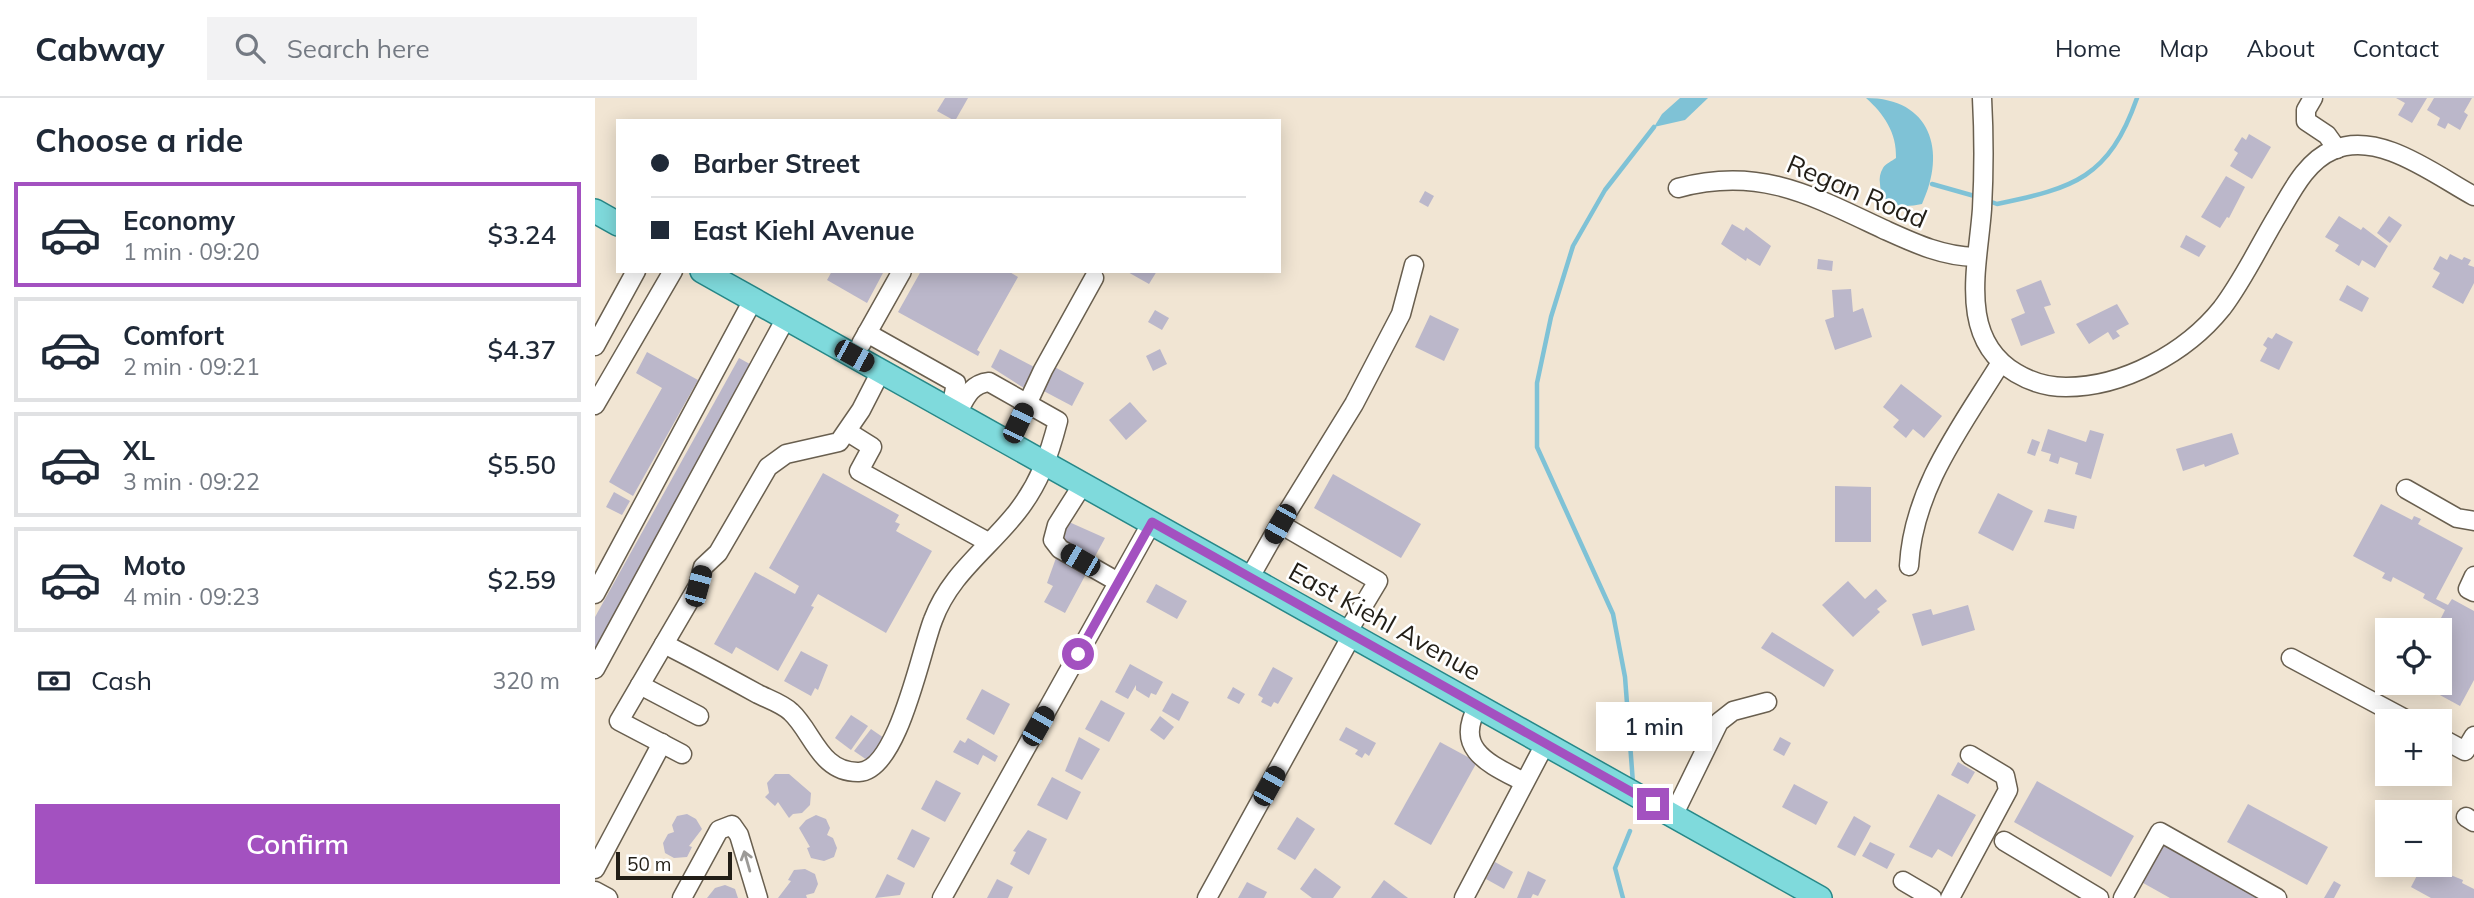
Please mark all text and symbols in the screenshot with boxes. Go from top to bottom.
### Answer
search box [207,17,697,80]
text: Cabway [35,28,165,69]
icon: search [231,29,269,67]
text: Search here [287,32,430,65]
text: Home [2055,33,2121,63]
text: Map [2159,33,2209,63]
text: About [2247,33,2315,63]
text: Contact [2353,33,2439,63]
text: Choose a ride [35,120,243,160]
text: Barber Street [693,147,860,180]
street label: Regan Road [1782,147,1932,235]
icon: car [39,203,102,266]
text: Economy [123,204,235,237]
text: East Kiehl Avenue [693,214,915,247]
text: $3.24 [487,218,556,251]
text: 1 min · 09:20 [123,237,260,266]
icon: car [39,318,102,381]
text: Comfort [123,319,224,352]
text: $4.37 [487,333,556,366]
car [831,337,878,375]
text: 2 min · 09:21 [123,352,260,381]
car [1000,400,1037,446]
icon: car [39,433,102,496]
text: XL [123,434,155,467]
text: $5.50 [487,448,556,481]
text: 3 min · 09:22 [123,467,260,496]
car [1261,501,1300,547]
car [1057,540,1104,580]
icon: car [39,548,102,611]
text: Moto [123,549,186,582]
street label: East Kiehl Avenue [1283,554,1487,688]
text: $2.59 [487,563,556,596]
car [683,563,714,609]
text: 4 min · 09:23 [123,582,260,611]
map controls [2375,618,2452,877]
button: locate [2375,618,2452,695]
route start [1062,638,1094,670]
icon: cash [35,662,73,700]
text: Cash [91,664,152,697]
text: 320 m [492,666,560,695]
callout: 1 min [1595,702,1711,752]
car [1019,703,1058,749]
button: + [2375,709,2452,786]
text: 1 min [1624,712,1684,741]
car [1250,763,1289,809]
route end [1637,788,1669,820]
button: − [2375,800,2452,877]
button: Confirm [35,804,560,884]
scale bar [616,849,731,881]
one-way arrow [739,850,752,872]
text: 50 m [627,852,671,876]

